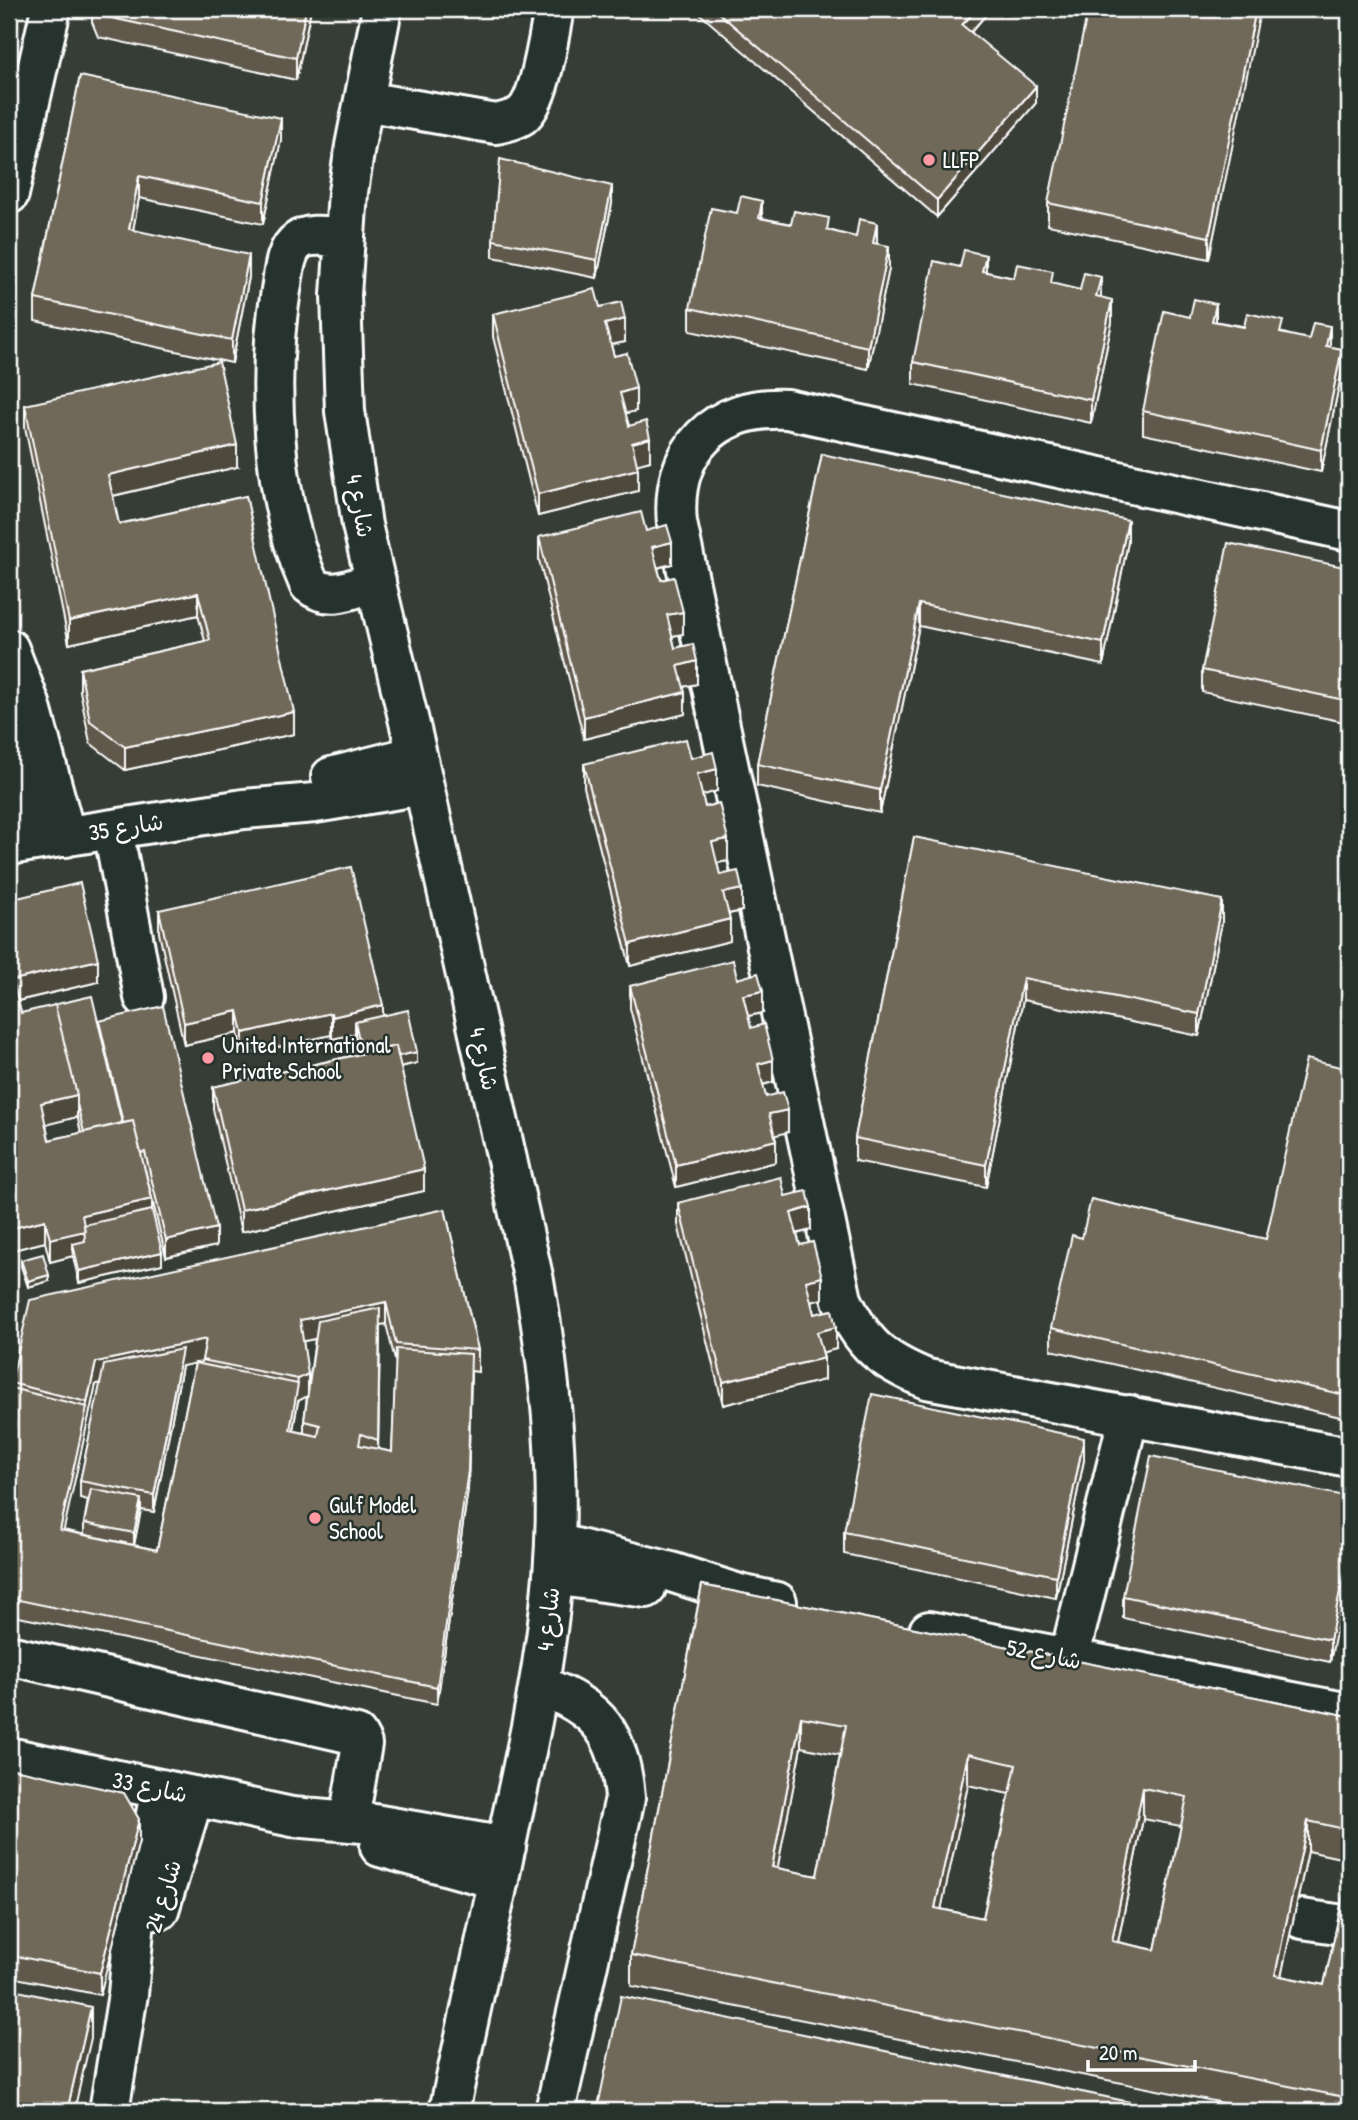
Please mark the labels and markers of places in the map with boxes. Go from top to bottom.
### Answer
place label: LLFP [943,144,980,175]
marker: LLFP [921,152,937,168]
place label: United International Private School [222,1029,391,1086]
marker: United International Private School [200,1050,216,1066]
place label: Gulf Model School [329,1489,417,1546]
marker: Gulf Model School [307,1510,323,1526]

